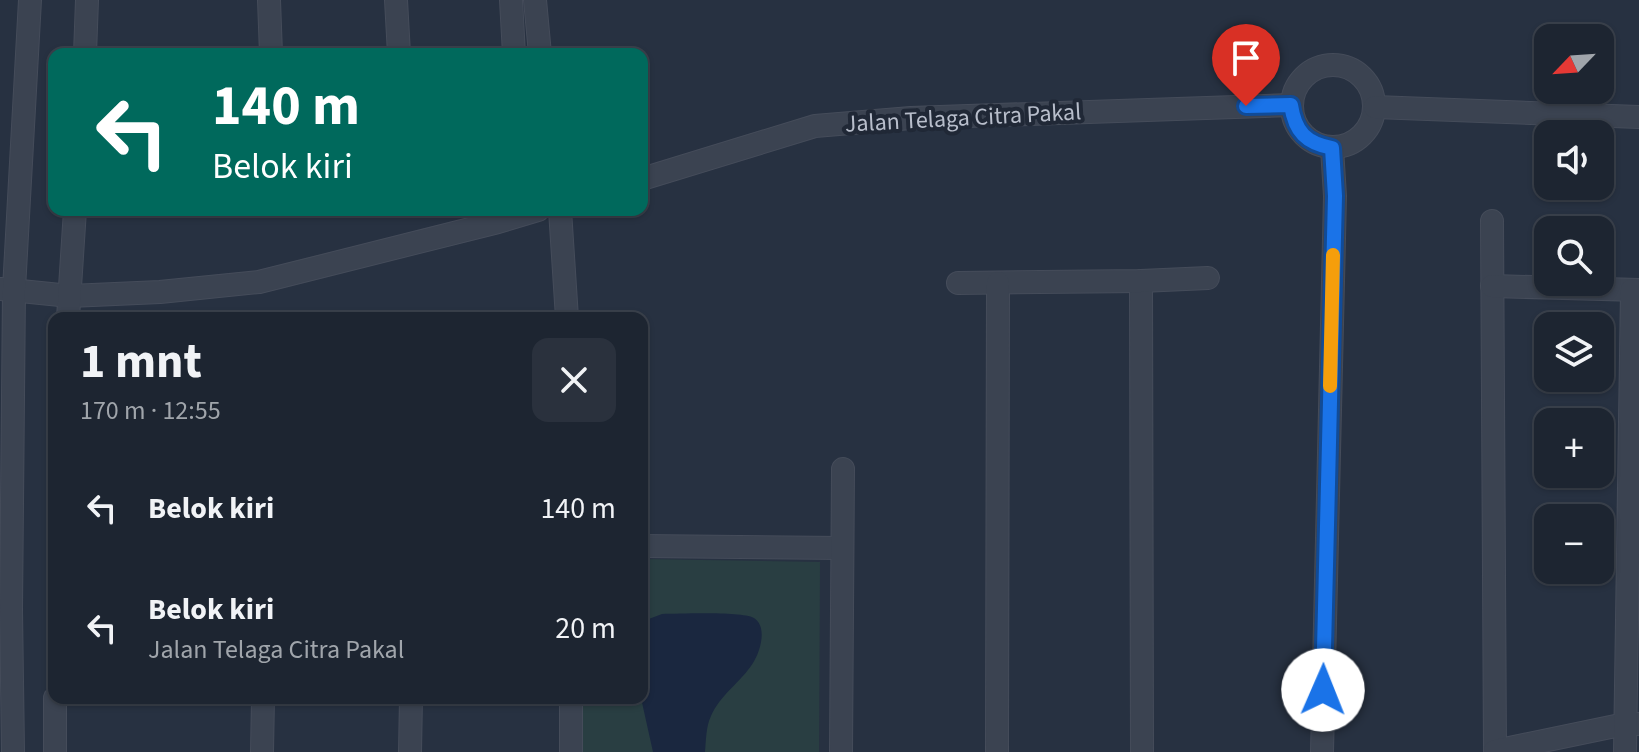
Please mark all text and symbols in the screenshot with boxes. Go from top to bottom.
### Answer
pin [1212,24,1280,106]
north arrow [1534,24,1614,104]
map controls [1534,24,1614,584]
icon: arrive [1224,36,1268,80]
text: 140 m [212,67,360,146]
icon: left [80,80,184,184]
street label: Jalan Telaga Citra Pakal [844,94,1082,142]
button: sound [1534,120,1614,200]
text: Belok kiri [212,141,353,192]
button: search [1534,216,1614,296]
button: layers [1534,312,1614,392]
text: 1 mnt [80,328,202,396]
button: close [532,338,616,422]
text: 170 m · 12:55 [80,392,221,429]
button: + [1534,408,1614,488]
icon: left [80,486,124,530]
text: Belok kiri [148,487,274,530]
text: 140 m [540,487,616,530]
button: − [1534,504,1614,584]
text: Belok kiri [148,588,274,631]
icon: left [80,606,124,650]
text: 20 m [555,607,616,650]
text: Jalan Telaga Citra Pakal [148,631,404,668]
position arrow [1281,648,1365,732]

